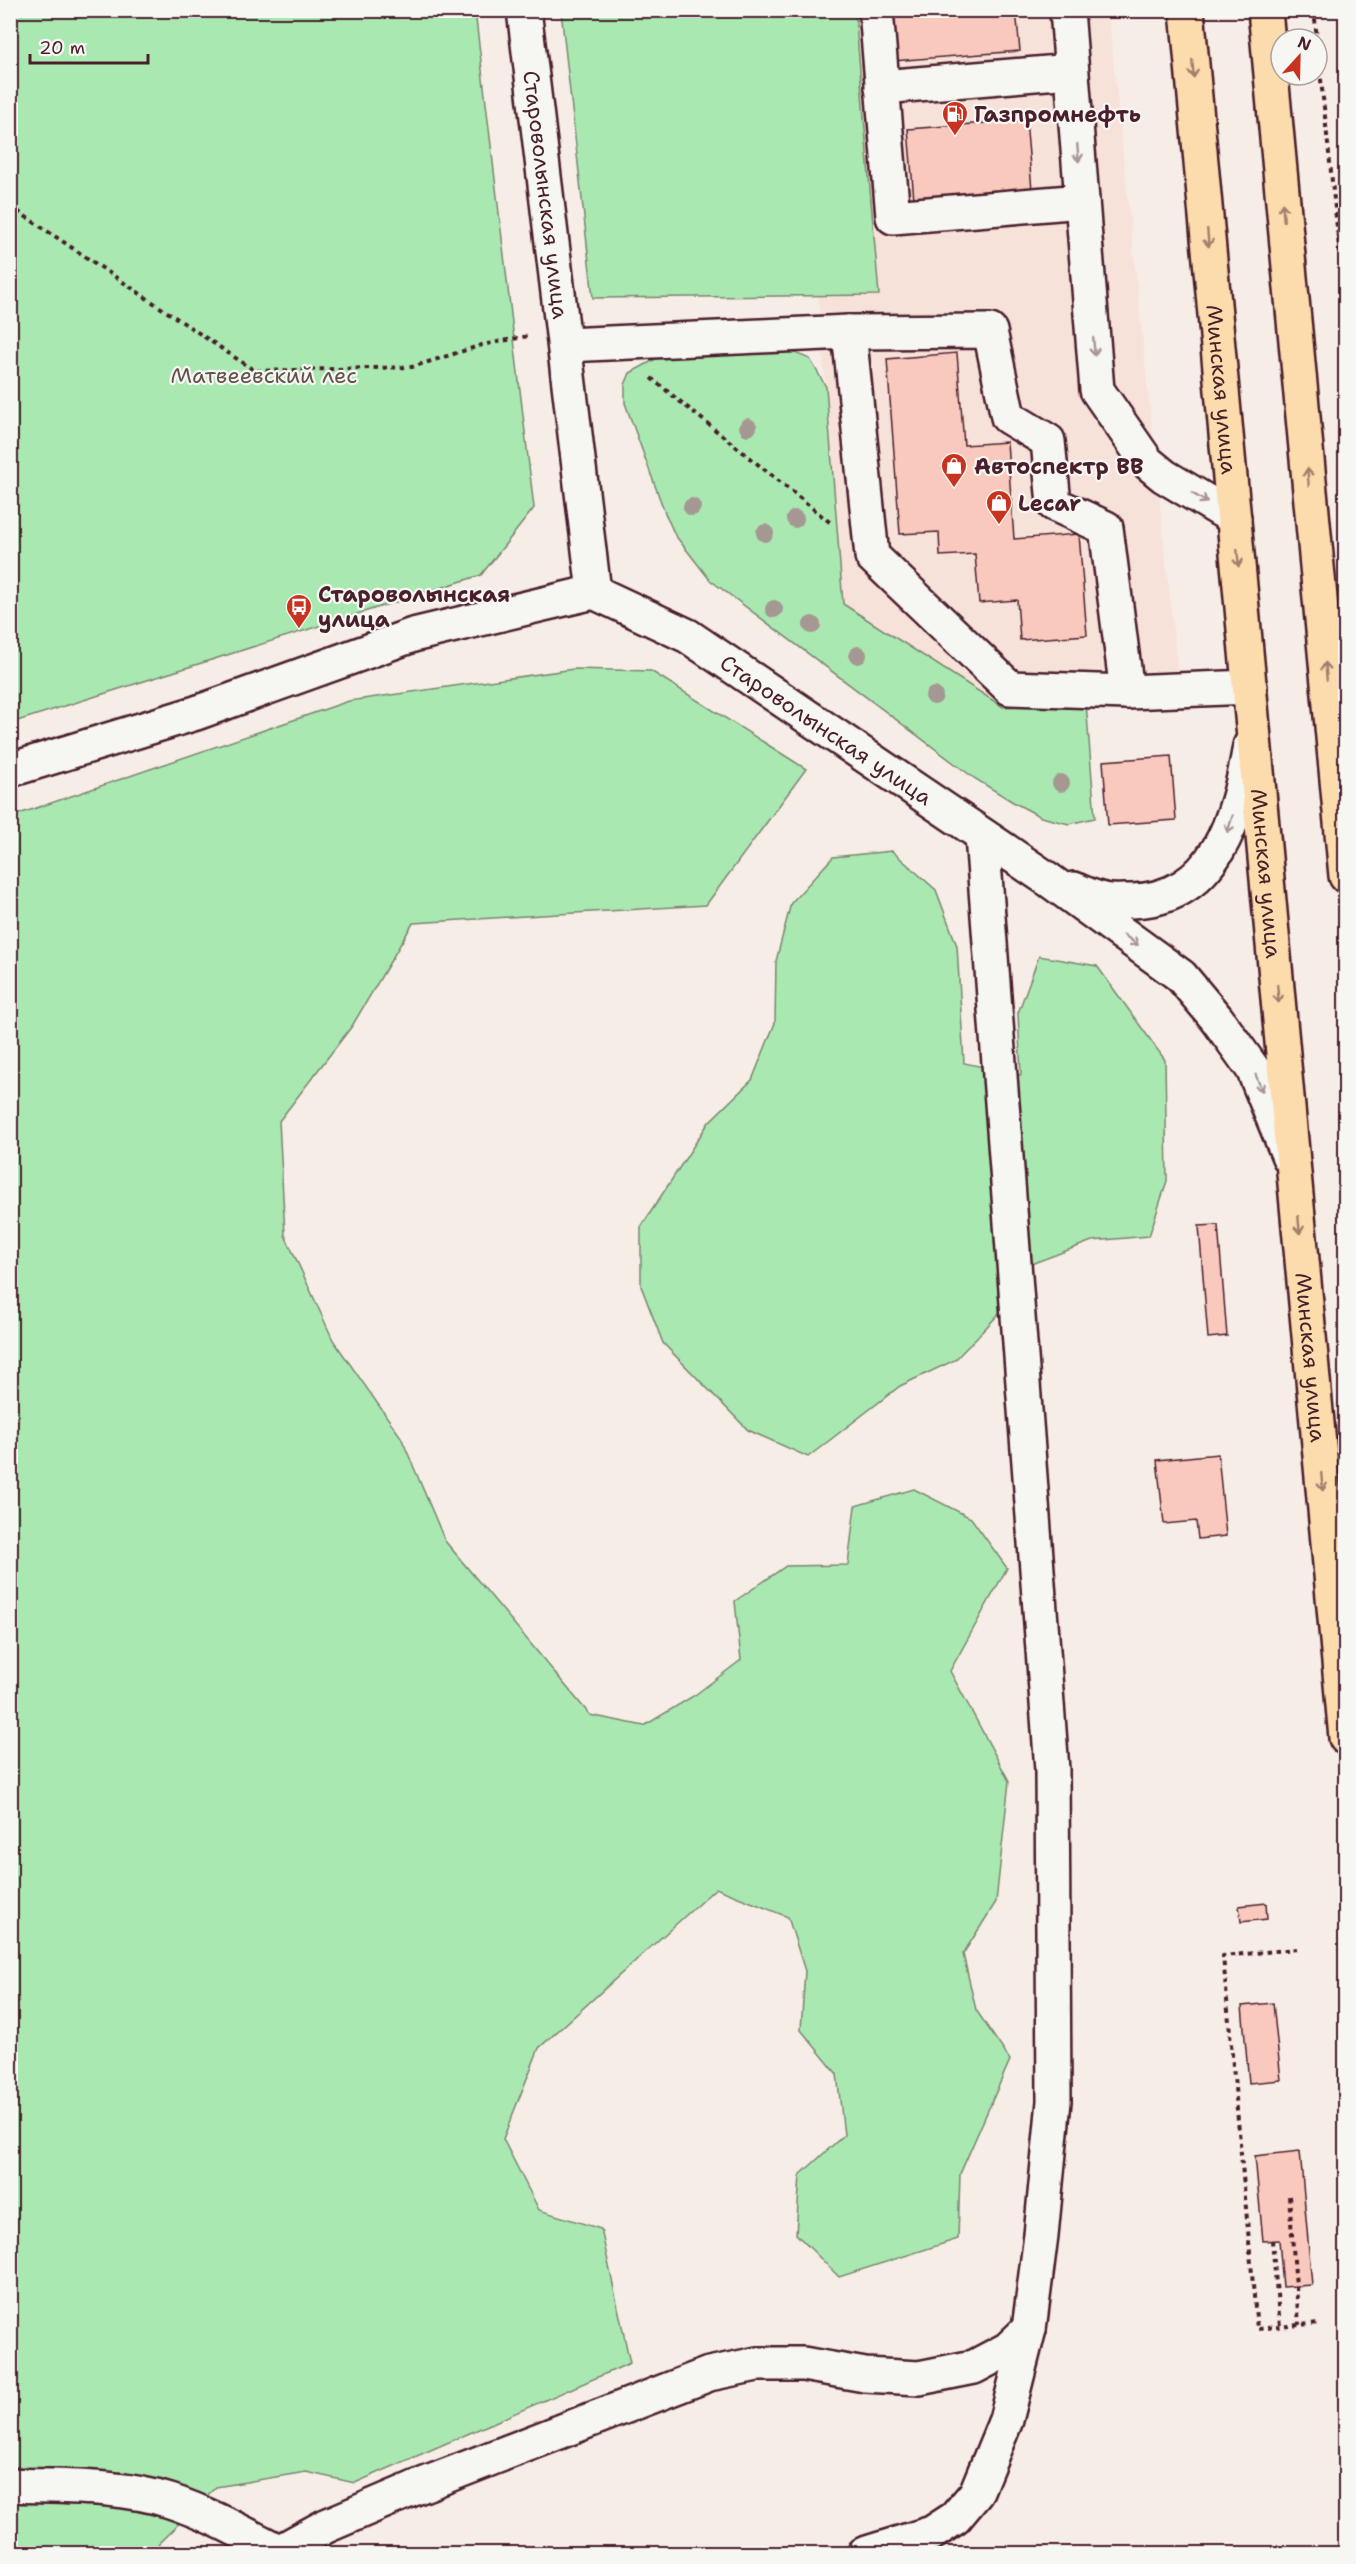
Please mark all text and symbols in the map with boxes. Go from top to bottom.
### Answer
scale bar [30,27,148,65]
north arrow [1269,27,1329,87]
text: N [1295,31,1314,56]
text: 20 m [39,36,85,60]
one-way arrow [1188,58,1199,78]
street label: Староволынская улица [516,69,575,321]
fuel station icon: Газпромнефть [940,99,970,137]
place label: Газпромнефть [974,100,1141,129]
one-way arrow [1073,142,1084,162]
one-way arrow [1277,202,1288,222]
one-way arrow [1203,228,1214,247]
street label: Минская улица [1199,303,1244,476]
one-way arrow [1089,336,1100,356]
park label: Матвеевский лес [171,361,357,390]
shop icon: Автоспектр ВВ [939,451,969,489]
place label: Автоспектр ВВ [974,452,1144,481]
one-way arrow [1302,468,1313,487]
shop icon: Lecar [984,488,1014,526]
place label: Lecar [1018,489,1081,518]
one-way arrow [1191,492,1208,504]
one-way arrow [1233,547,1244,567]
place label: Староволынская улица [318,580,510,634]
bus stop icon: Староволынская улица [284,592,314,630]
street label: Староволынская улица [714,648,938,812]
one-way arrow [1320,662,1331,682]
street label: Минская улица [1244,787,1288,960]
one-way arrow [1224,814,1235,833]
one-way arrow [1122,933,1138,946]
one-way arrow [1273,983,1284,1003]
one-way arrow [1254,1073,1265,1092]
one-way arrow [1294,1215,1305,1234]
street label: Минская улица [1288,1271,1333,1444]
one-way arrow [1317,1471,1328,1491]

